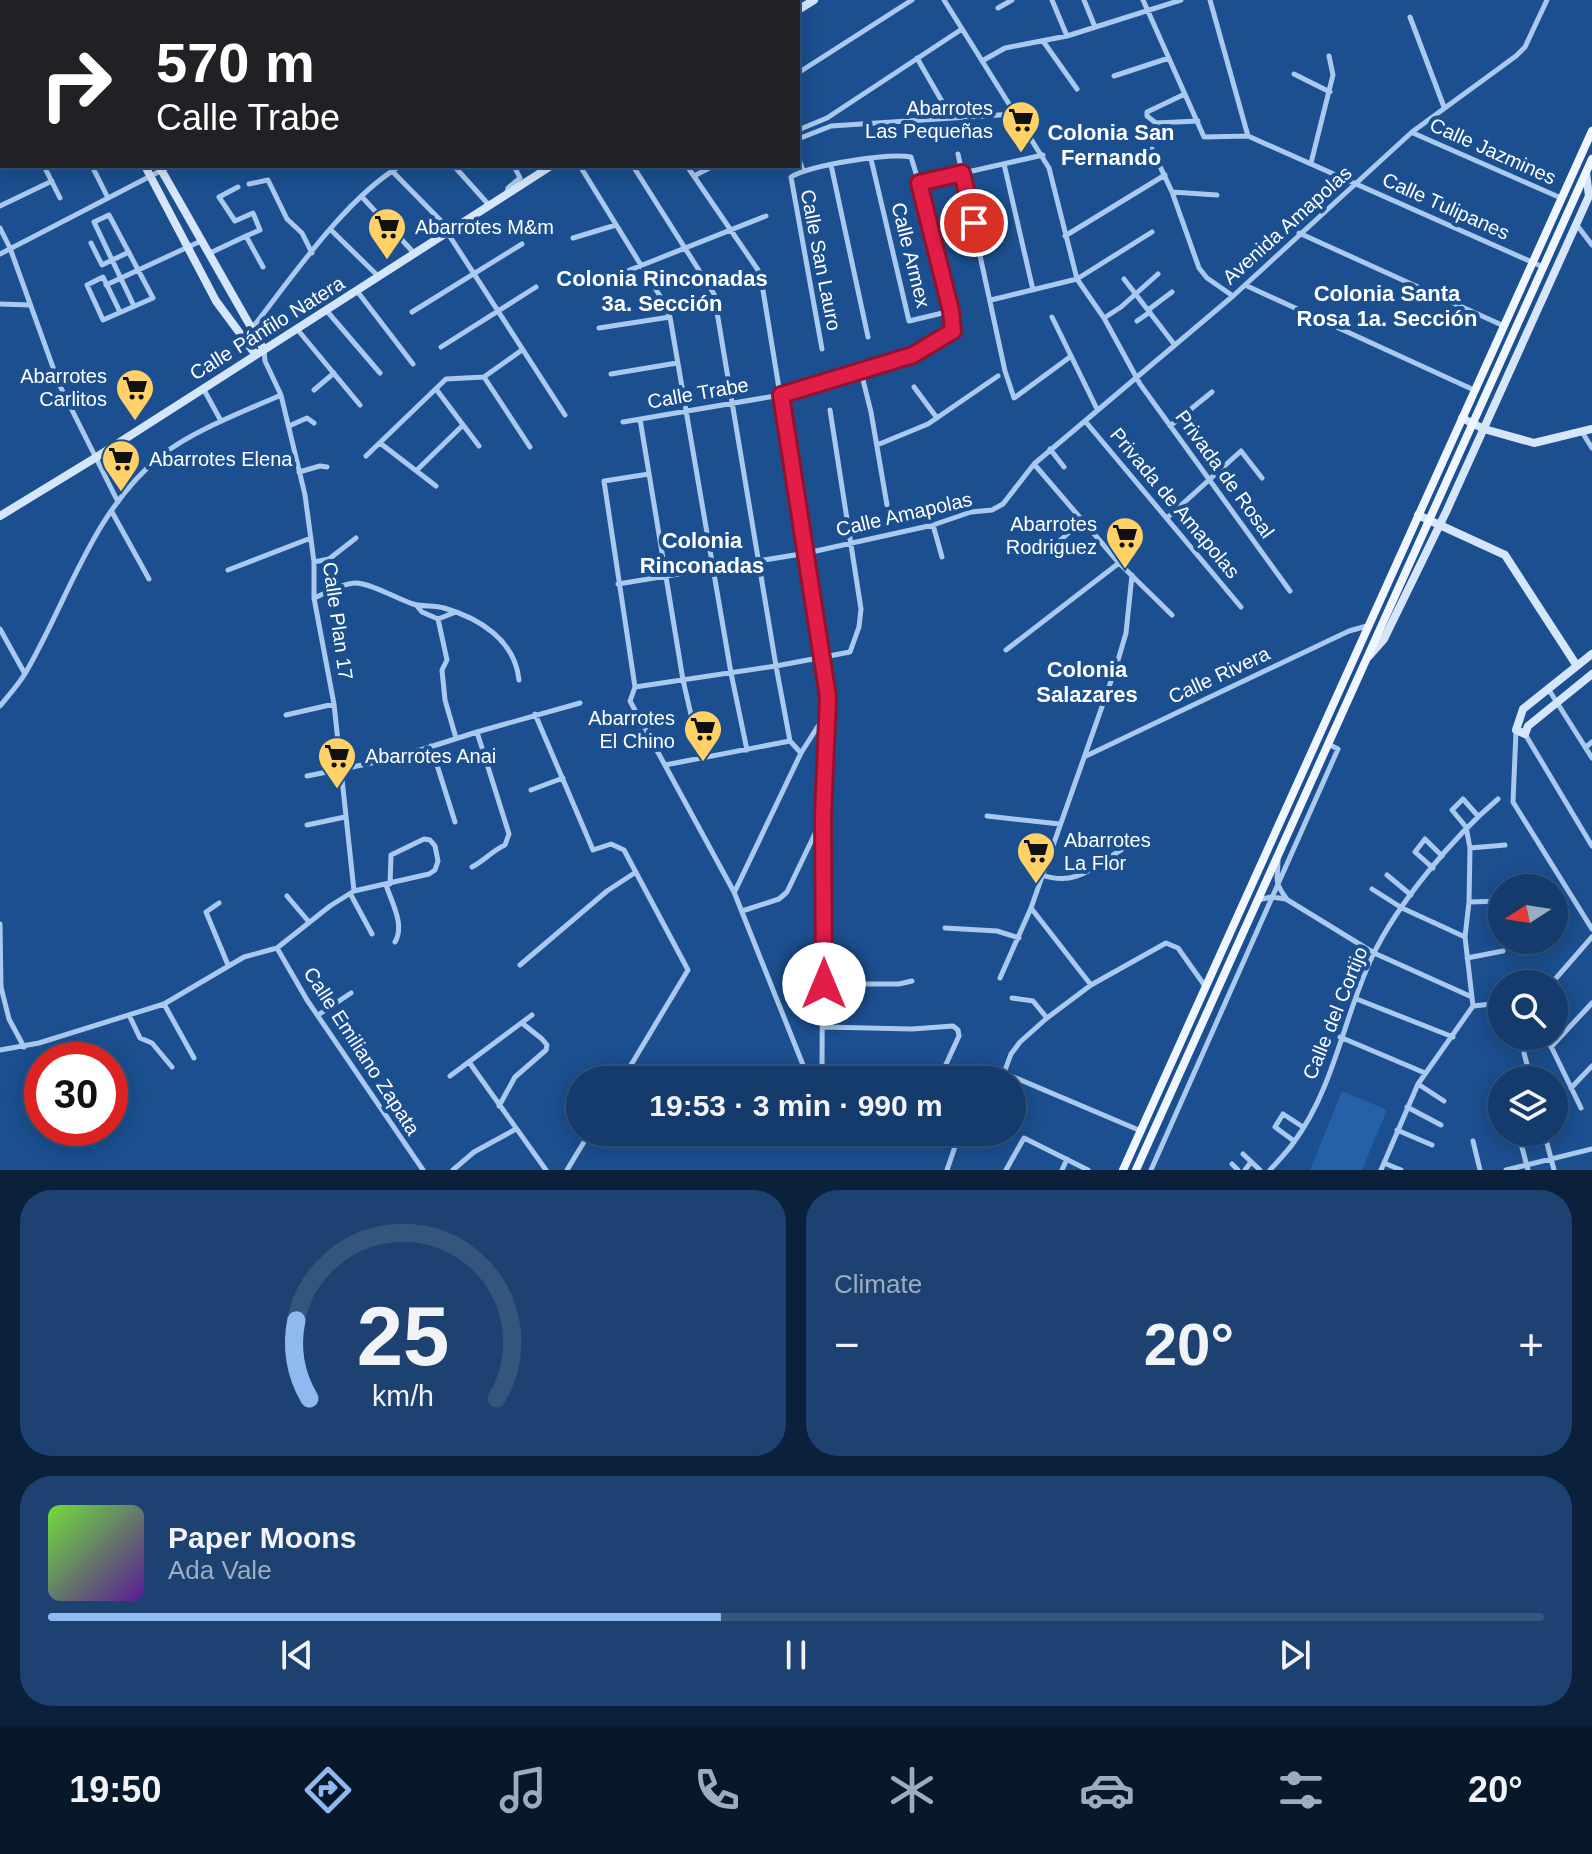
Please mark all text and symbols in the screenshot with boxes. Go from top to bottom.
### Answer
text: 570 m [156,31,315,94]
icon: right [24,32,128,136]
text: Calle Trabe [156,97,340,138]
place label: Abarrotes Las Pequeñas [865,97,993,142]
supermarket icon: Abarrotes Las Pequeñas [1000,99,1042,154]
street label: Calle Jazmines [1427,113,1559,189]
district label: Colonia San Fernando [1047,120,1175,170]
street label: Avenida Amapolas [1218,162,1356,288]
street label: Calle Tulipanes [1379,168,1513,244]
street label: Calle San Lauro [797,188,845,332]
pin [940,189,1008,257]
street label: Calle Armex [887,200,935,310]
icon: arrive [952,201,996,245]
supermarket icon: Abarrotes M&m [366,206,408,261]
place label: Abarrotes M&m [415,216,554,238]
district label: Colonia Rinconadas 3a. Sección [556,266,768,316]
street label: Calle Pánfilo Natera [186,271,349,384]
district label: Colonia Santa Rosa 1a. Sección [1297,281,1477,331]
place label: Abarrotes Carlitos [20,365,107,410]
supermarket icon: Abarrotes Carlitos [114,367,156,422]
street label: Calle Trabe [646,373,750,413]
street label: Privada de Rosal [1171,406,1279,542]
street label: Privada de Amapolas [1106,424,1244,582]
supermarket icon: Abarrotes Elena [100,438,142,493]
place label: Abarrotes Elena [149,448,293,470]
street label: Calle Amapolas [834,488,974,540]
place label: Abarrotes Rodriguez [1006,513,1097,558]
supermarket icon: Abarrotes Rodriguez [1104,515,1146,570]
district label: Colonia Rinconadas [640,528,764,578]
street label: Calle Plan 17 [319,561,357,681]
street label: Calle Rivera [1165,642,1274,708]
district label: Colonia Salazares [1036,657,1138,707]
place label: Abarrotes El Chino [588,707,675,752]
supermarket icon: Abarrotes El Chino [682,708,724,763]
supermarket icon: Abarrotes Anai [316,735,358,790]
place label: Abarrotes Anai [365,745,496,767]
place label: Abarrotes La Flor [1064,829,1151,874]
supermarket icon: Abarrotes La Flor [1015,830,1057,885]
north arrow [1488,874,1568,954]
map controls [1488,874,1568,1146]
position arrow [782,942,866,1026]
street label: Calle del Cortijo [1298,943,1372,1083]
street label: Calle Emiliano Zapata [299,963,425,1140]
button: search [1488,970,1568,1050]
speed limit sign: 30 [24,1042,128,1146]
button: layers [1488,1066,1568,1146]
text: 19:53 · 3 min · 990 m [649,1089,943,1122]
text: Climate [834,1269,922,1299]
text: 25 [357,1290,449,1383]
text: 20° [1144,1311,1234,1378]
text: − [834,1320,860,1369]
text: + [1518,1320,1544,1369]
text: km/h [372,1380,434,1412]
text: Paper Moons [168,1521,356,1554]
text: Ada Vale [168,1555,272,1585]
icon: previous [275,1633,319,1677]
icon: pause [774,1633,818,1677]
icon: next [1273,1633,1317,1677]
icon: directions [300,1762,356,1818]
icon: music [495,1762,551,1818]
icon: phone [689,1762,745,1818]
icon: climate [884,1762,940,1818]
icon: car [1079,1762,1135,1818]
icon: filters [1273,1762,1329,1818]
text: 19:50 [69,1769,161,1810]
text: 20° [1468,1769,1523,1810]

